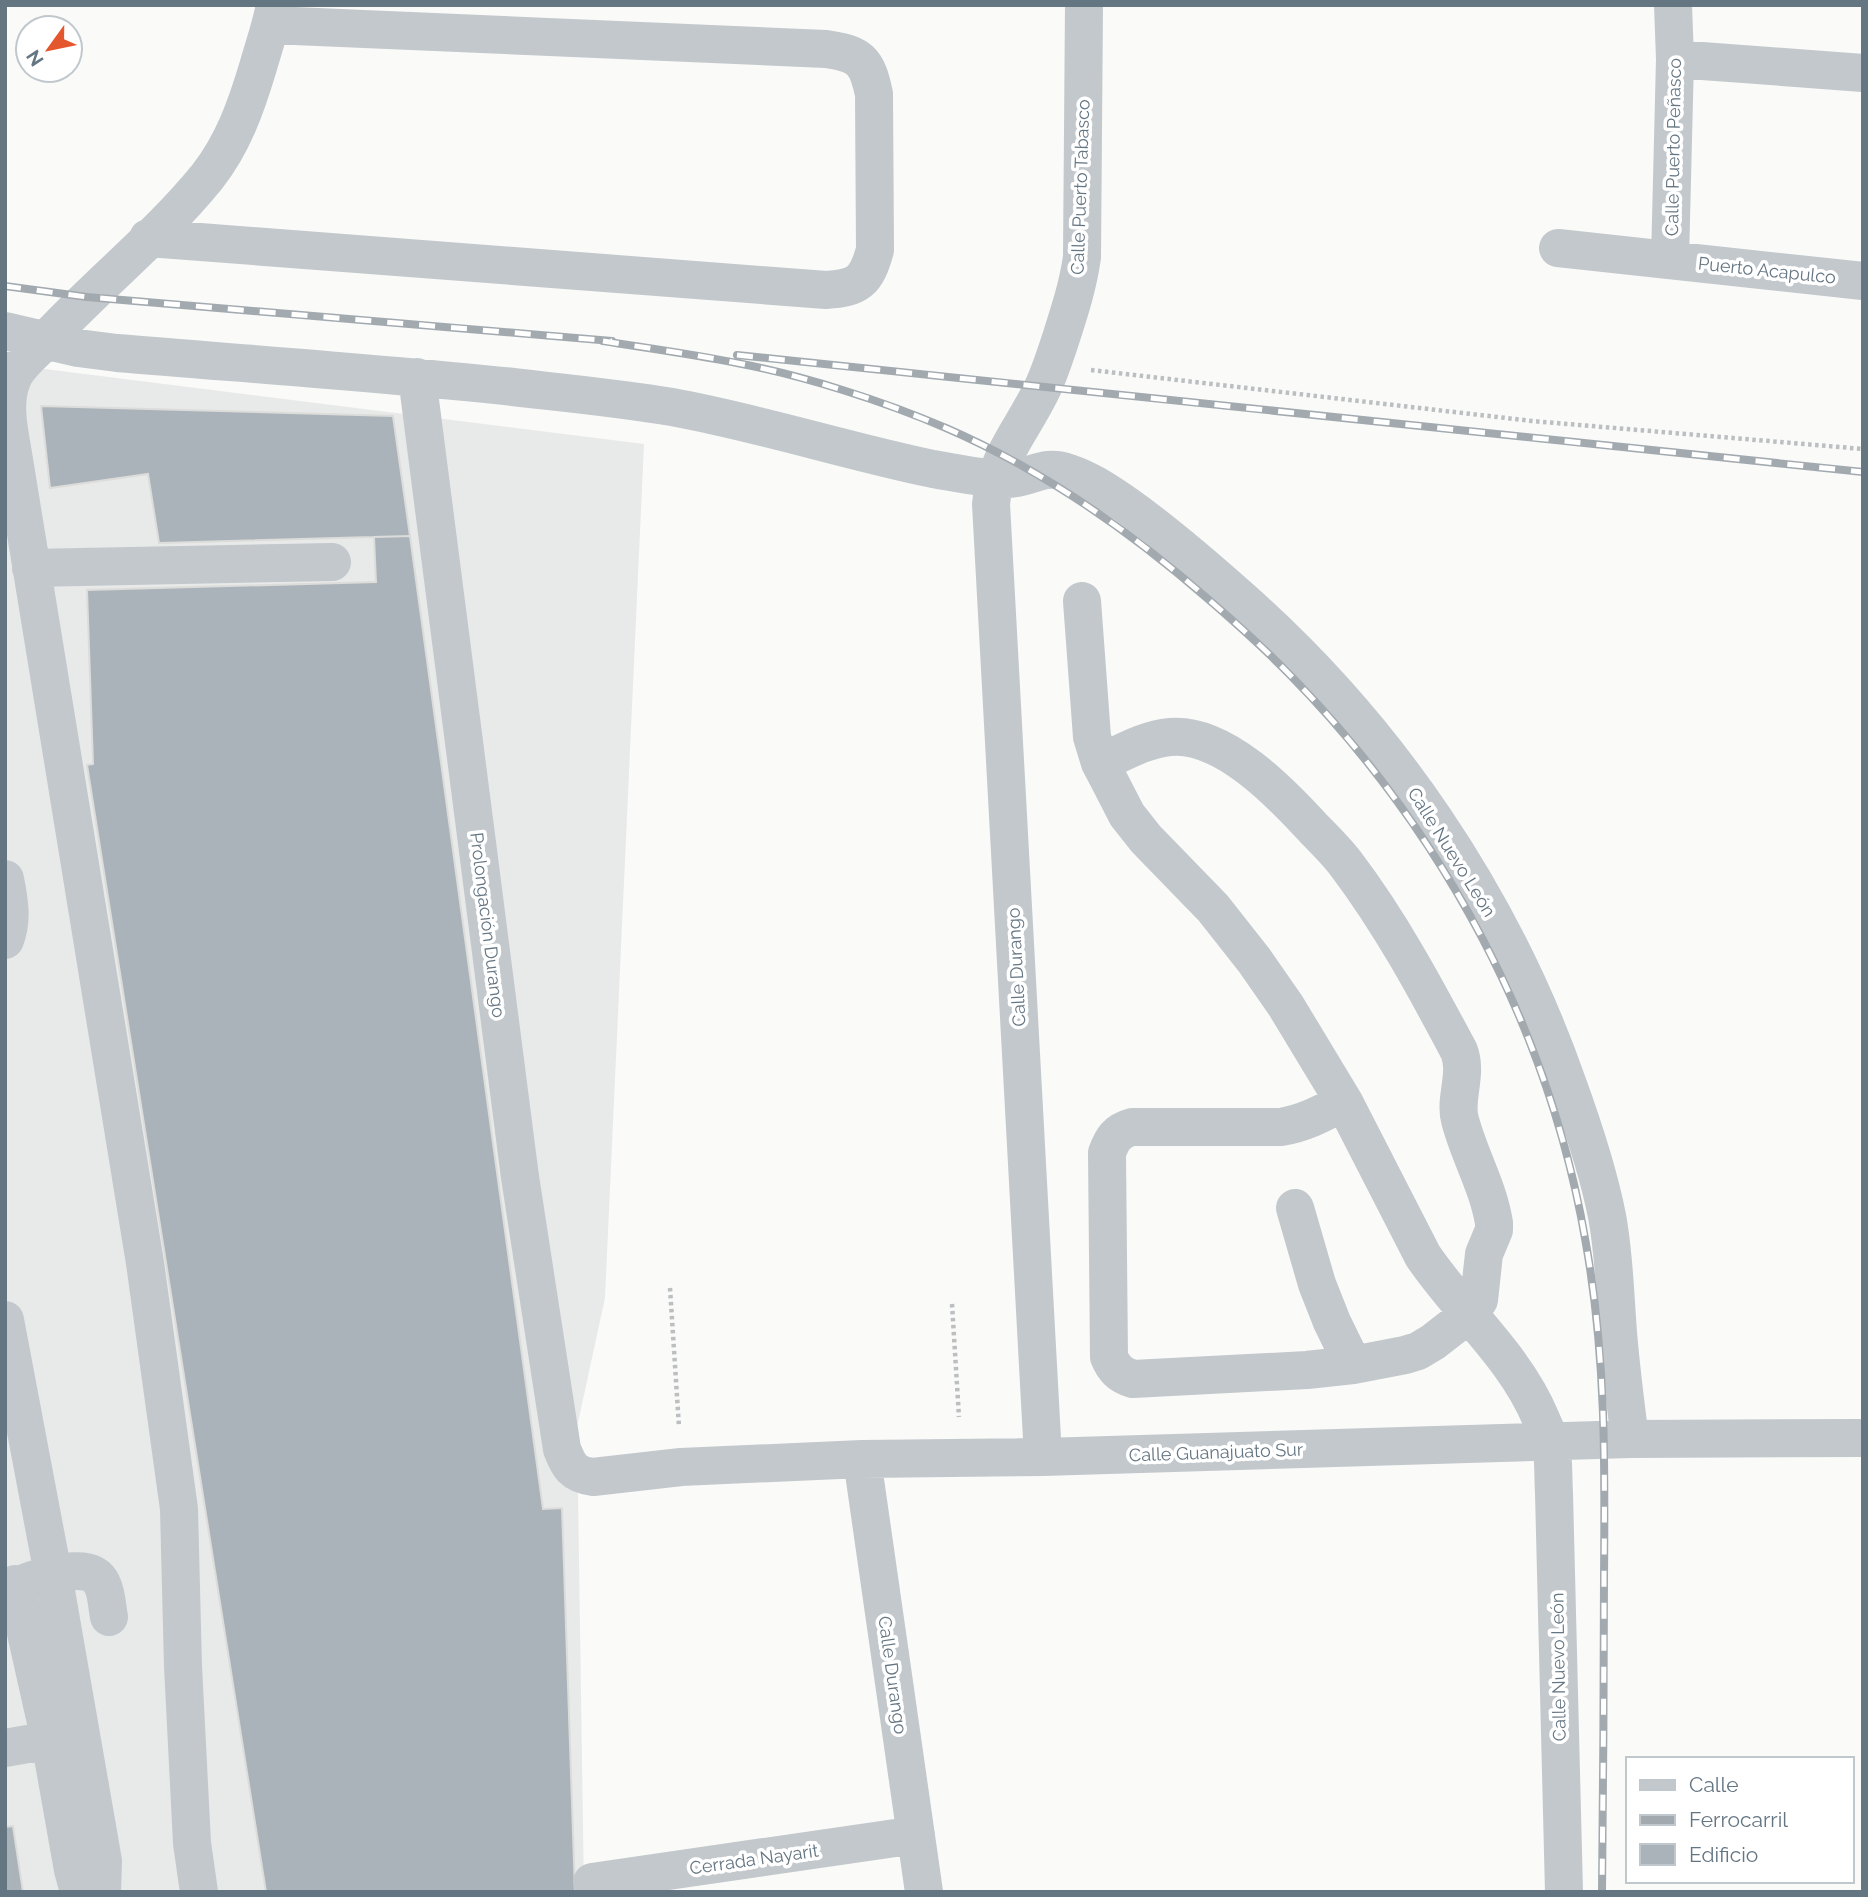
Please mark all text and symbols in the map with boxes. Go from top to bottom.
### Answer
north arrow [14,14,84,84]
text: N [22,46,48,70]
street label: Calle Puerto Peñasco [1661,57,1685,236]
street label: Calle Puerto Tabasco [1066,99,1094,275]
street label: Puerto Acapulco [1697,252,1837,288]
street label: Calle Nuevo León [1404,783,1500,921]
street label: Prolongación Durango [466,831,510,1019]
street label: Calle Durango [1002,907,1030,1027]
street label: Calle Guanajuato Sur [1128,1438,1304,1466]
street label: Calle Nuevo León [1546,1592,1570,1742]
street label: Calle Durango [874,1615,912,1736]
legend [1626,1757,1854,1883]
text: Calle [1689,1772,1739,1797]
text: Ferrocarril [1689,1807,1788,1832]
street label: Cerrada Nayarit [688,1840,820,1878]
text: Edificio [1689,1842,1758,1867]

